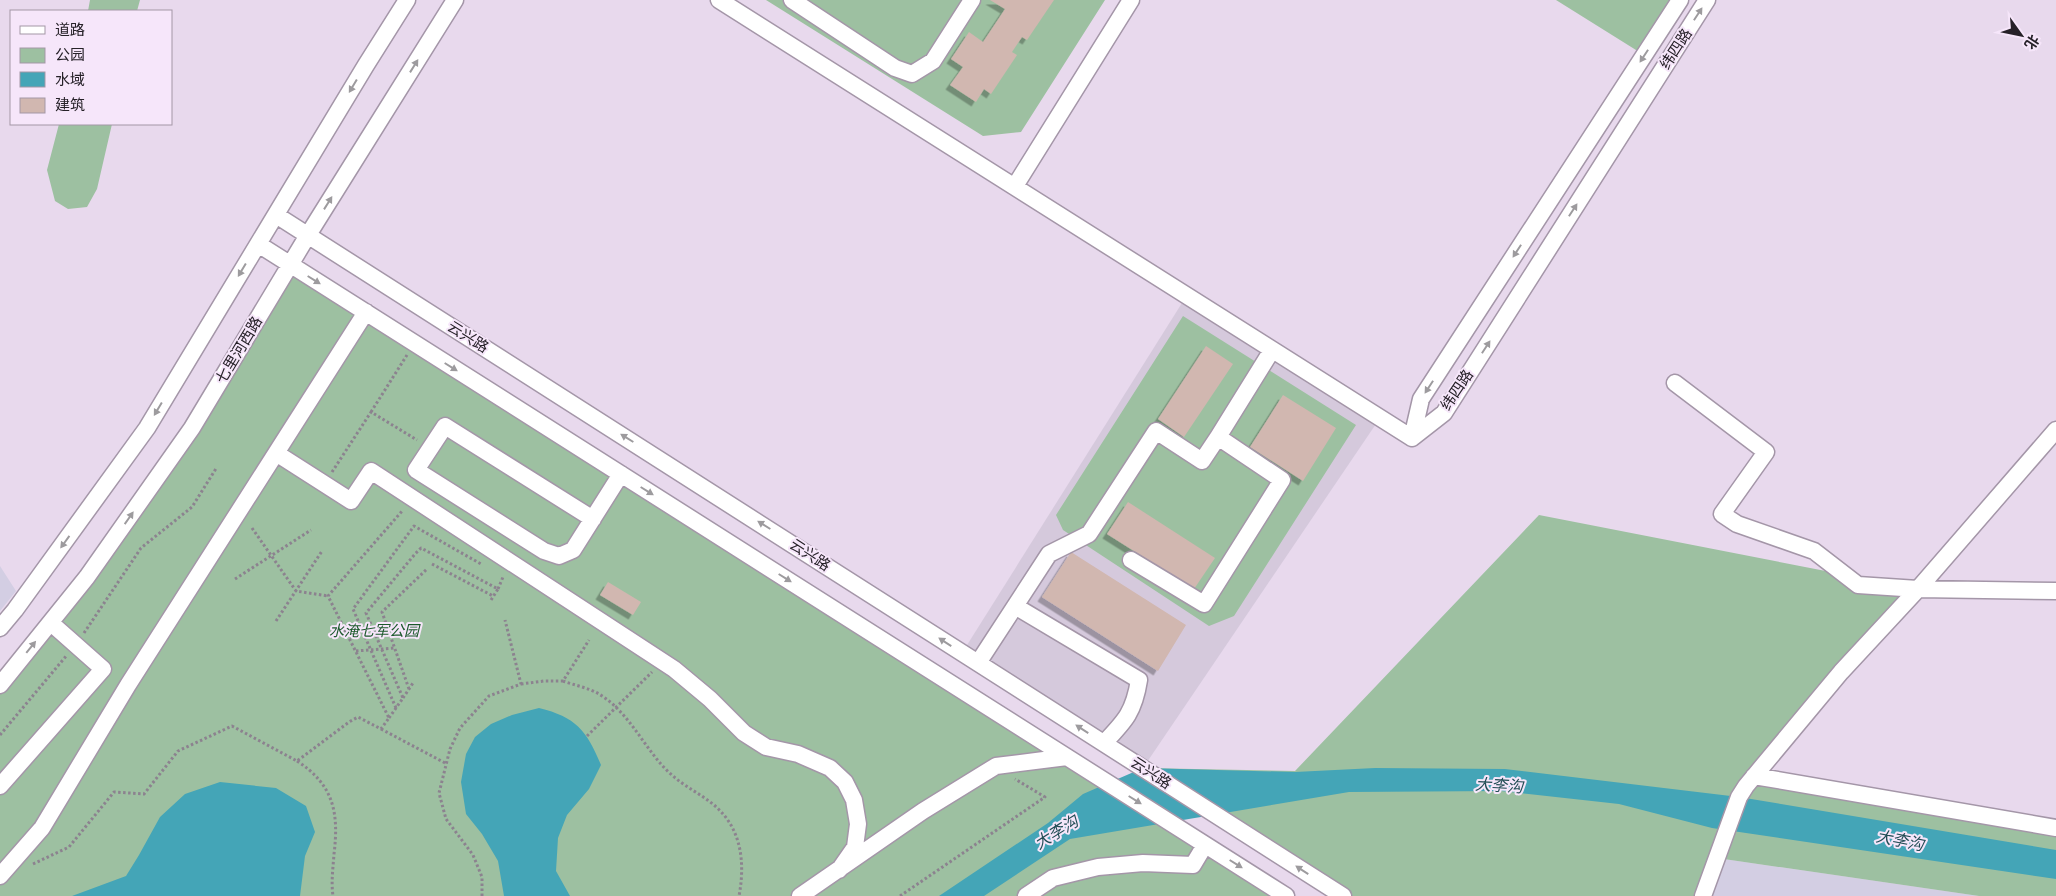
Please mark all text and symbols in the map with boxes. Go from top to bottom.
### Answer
one-way arrow [1693,8,1703,21]
legend [10,10,172,125]
north arrow [1996,10,2046,60]
text: 道路 [55,20,85,39]
street label: 纬四路 [1655,25,1696,73]
text: 北 [2021,31,2043,53]
text: 公园 [55,45,85,64]
one-way arrow [1639,49,1649,62]
one-way arrow [409,59,419,72]
text: 水域 [55,70,85,89]
one-way arrow [349,79,358,92]
text: 建筑 [55,95,85,114]
one-way arrow [323,197,333,210]
one-way arrow [1568,204,1578,217]
one-way arrow [1513,244,1522,257]
one-way arrow [238,263,247,276]
one-way arrow [307,275,320,284]
street label: 七里河西路 [211,313,266,387]
street label: 云兴路 [444,317,492,357]
one-way arrow [1481,341,1490,354]
one-way arrow [444,362,458,371]
street label: 纬四路 [1436,366,1477,414]
one-way arrow [1424,380,1434,394]
one-way arrow [154,403,163,416]
one-way arrow [620,433,633,443]
one-way arrow [641,486,654,496]
one-way arrow [124,511,134,525]
one-way arrow [757,521,770,530]
street label: 云兴路 [786,534,834,575]
one-way arrow [60,535,70,549]
one-way arrow [778,573,791,583]
park label: 水淹七军公园 [329,621,421,640]
one-way arrow [938,637,951,646]
one-way arrow [25,641,36,654]
one-way arrow [1075,724,1088,734]
street label: 云兴路 [1127,752,1175,793]
water label: 大李沟 [1475,774,1525,796]
one-way arrow [1128,795,1141,805]
water label: 大李沟 [1030,810,1083,853]
water label: 大李沟 [1875,826,1927,855]
one-way arrow [1229,860,1243,869]
one-way arrow [1295,865,1308,874]

